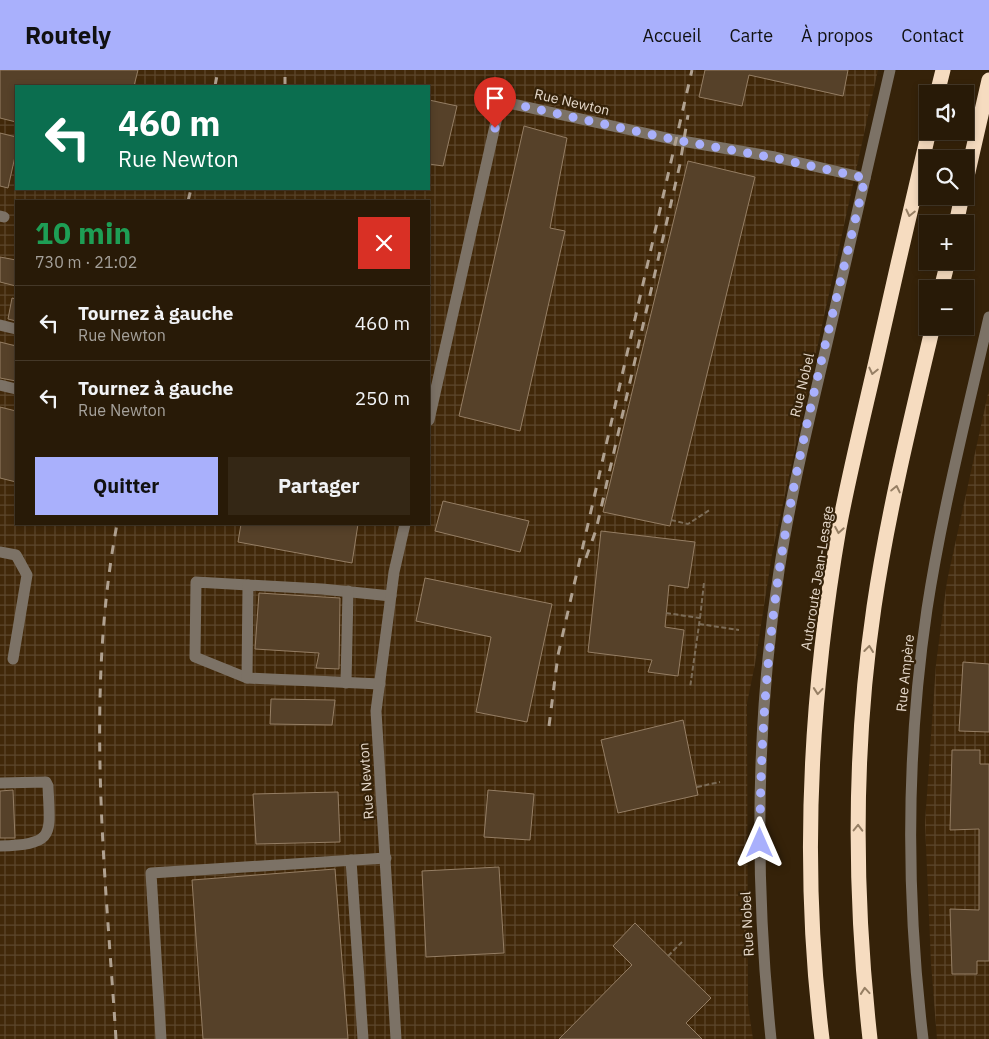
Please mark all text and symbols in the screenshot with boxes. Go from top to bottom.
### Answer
text: Routely [25,19,111,51]
text: Accueil [642,24,701,47]
text: Carte [729,24,773,47]
text: À propos [801,24,873,47]
text: Contact [901,24,964,47]
pin [474,77,516,128]
icon: arrive [481,84,509,112]
street label: Rue Newton [533,85,611,119]
map controls [919,85,974,335]
button: sound [919,85,974,140]
text: 460 m [118,100,221,146]
icon: left [35,105,100,170]
text: Rue Newton [118,144,239,173]
button: search [919,150,974,205]
one-way arrow [905,208,916,217]
text: 10 min [35,213,131,252]
button: + [919,215,974,270]
button: close [358,217,410,269]
text: 730 m · 21:02 [35,252,137,272]
button: − [919,280,974,335]
text: Tournez à gauche [78,301,234,325]
icon: left [35,309,63,337]
text: 460 m [355,311,410,335]
text: Rue Newton [78,325,166,345]
street label: Rue Nobel [786,351,818,419]
one-way arrow [869,367,879,376]
text: Tournez à gauche [78,376,234,400]
icon: left [35,384,63,412]
text: 250 m [355,386,410,410]
text: Rue Newton [78,400,166,420]
button: Quitter [35,457,218,515]
button: Partager [228,457,410,515]
one-way arrow [890,484,901,493]
street label: Autoroute Jean-Lesage [797,504,837,652]
one-way arrow [835,526,845,534]
street label: Rue Ampère [892,633,918,713]
one-way arrow [863,644,874,652]
one-way arrow [812,687,823,695]
street label: Rue Newton [354,742,378,820]
position arrow [733,816,785,868]
one-way arrow [853,824,863,832]
street label: Rue Nobel [736,891,758,957]
one-way arrow [860,986,871,994]

